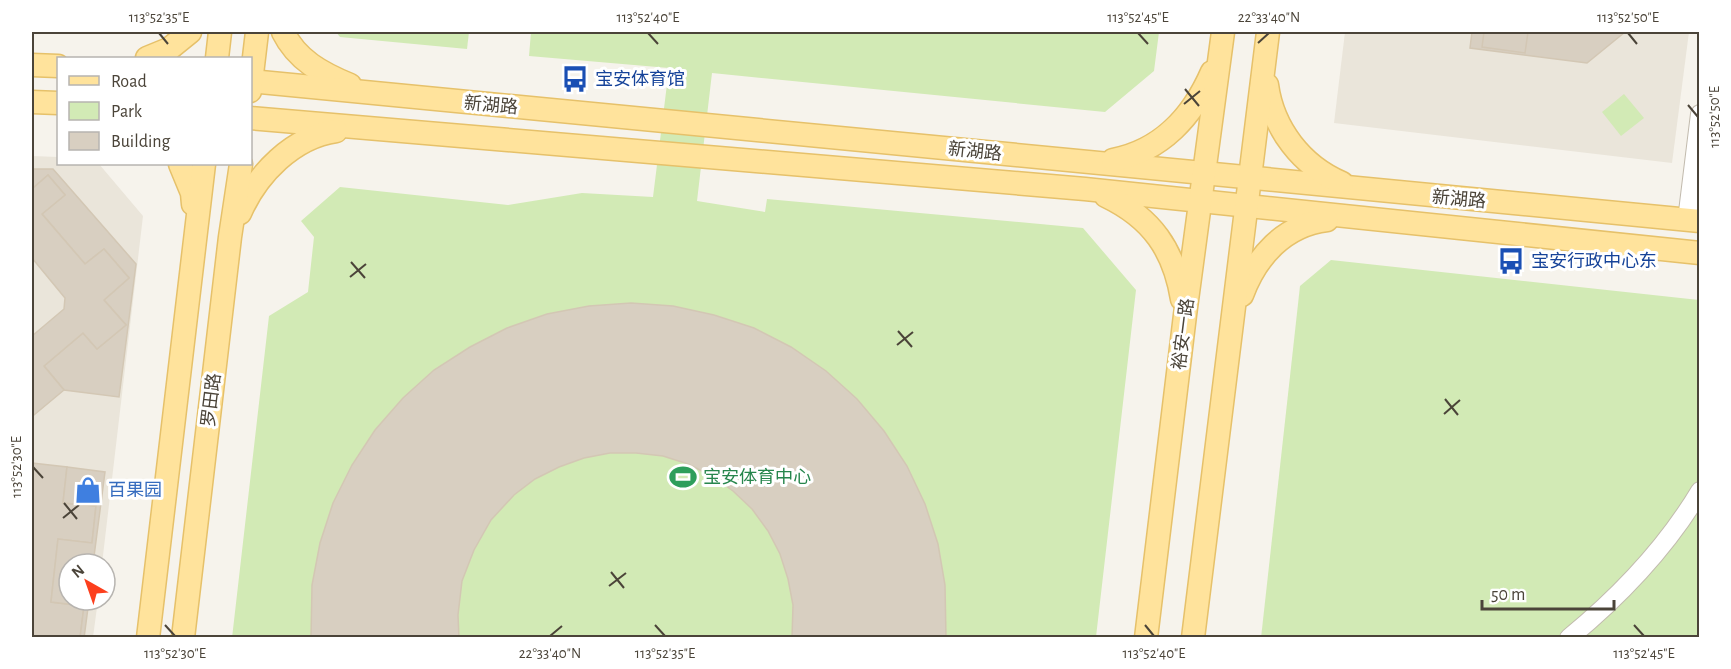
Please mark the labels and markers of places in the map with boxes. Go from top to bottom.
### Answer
bus stop icon: 宝安体育馆 [560,64,590,94]
place label: 宝安体育馆 [595,69,685,89]
bus stop icon: 宝安行政中心东 [1496,246,1526,276]
place label: 宝安行政中心东 [1531,251,1657,271]
sports icon: 宝安体育中心 [668,462,698,492]
place label: 宝安体育中心 [703,467,811,487]
shop icon: 百果园 [73,475,103,505]
place label: 百果园 [108,481,162,500]

